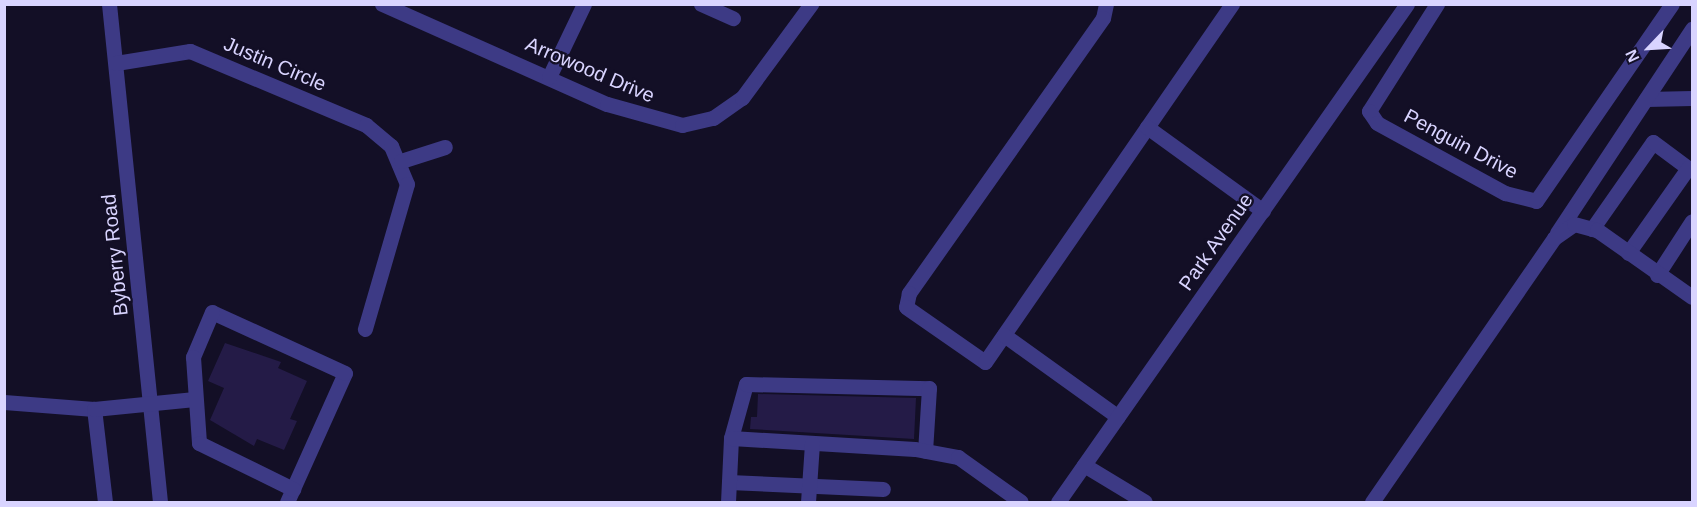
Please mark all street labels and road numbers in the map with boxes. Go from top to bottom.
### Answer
street label: Justin Circle [220,32,330,96]
street label: Arrowood Drive [522,32,658,108]
street label: Penguin Drive [1400,104,1522,184]
street label: Park Avenue [1173,188,1259,296]
street label: Byberry Road [97,193,133,317]

